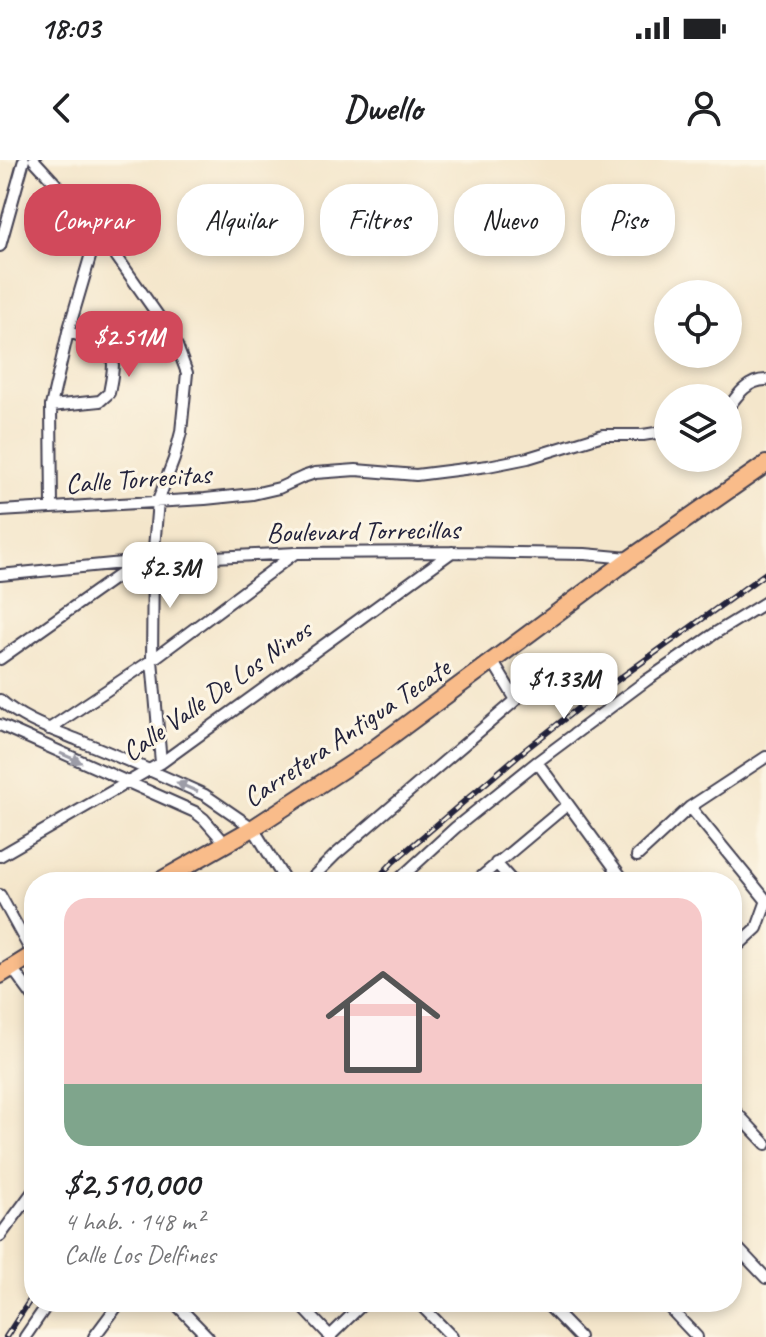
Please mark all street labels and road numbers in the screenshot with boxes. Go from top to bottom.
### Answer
street label: Calle Torrecitas [64,456,214,501]
street label: Boulevard Torrecillas [266,511,462,550]
street label: Calle Valle De Los Ninos [115,611,320,769]
street label: Carretera Antigua Tecate [236,649,458,815]

